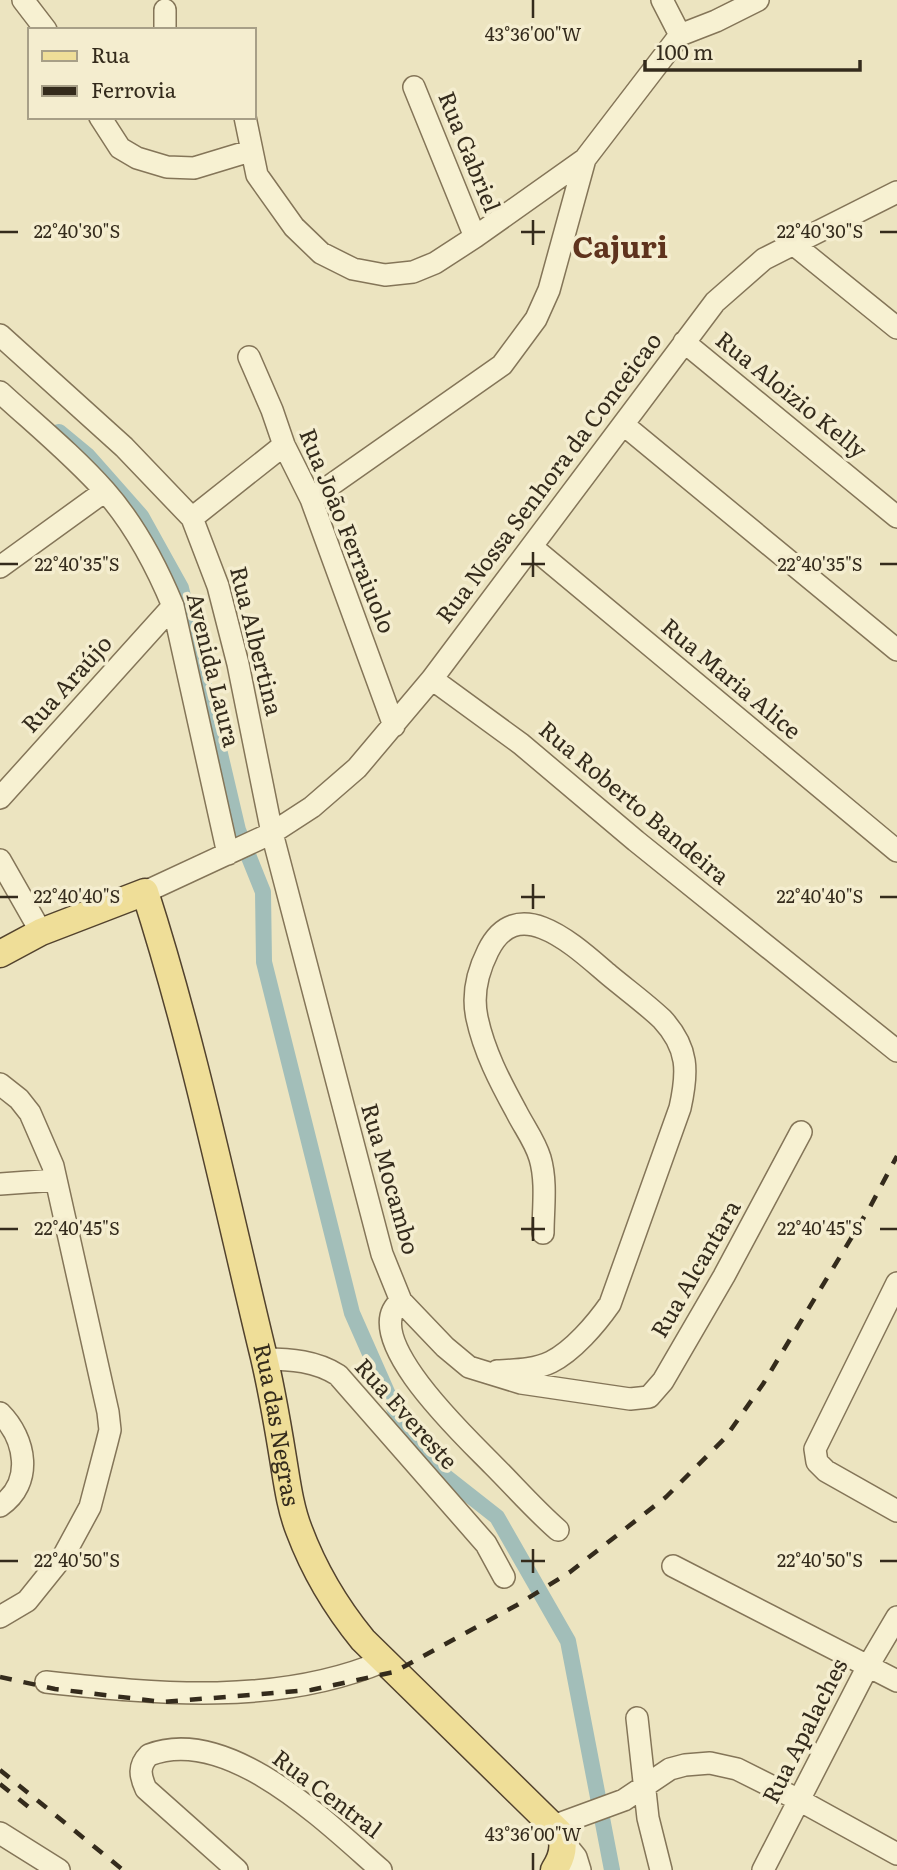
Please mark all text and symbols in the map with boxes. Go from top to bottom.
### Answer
text: 43°36'00"W [485,20,582,47]
legend [28,28,256,119]
scale bar [645,28,860,72]
text: 100 m [656,35,713,66]
text: Rua [91,38,131,69]
text: Ferrovia [91,73,177,104]
street label: Rua Gabriel [431,86,511,217]
text: 22°40'30"S [34,217,120,244]
text: 22°40'30"S [777,217,863,244]
district label: Cajuri [572,223,668,267]
street label: Rua Aloizio Kelly [709,322,876,466]
street label: Rua Nossa Senhora da Conceicao [426,324,668,629]
street label: Rua João Ferraiuolo [292,423,406,638]
text: 22°40'35"S [34,550,120,577]
text: 22°40'35"S [777,550,863,577]
street label: Rua Albertina [223,562,293,719]
street label: Avenida Laura [179,589,251,751]
street label: Rua Maria Alice [655,609,810,746]
street label: Rua Araújo [12,626,119,739]
street label: Rua Roberto Bandeira [533,712,738,892]
text: 22°40'40"S [34,882,120,909]
text: 22°40'40"S [777,882,863,909]
street label: Rua Mocambo [354,1099,430,1258]
street label: Rua Alcantara [641,1192,748,1343]
text: 22°40'45"S [34,1214,120,1241]
text: 22°40'45"S [777,1214,863,1241]
street label: Rua das Negras [246,1339,310,1509]
street label: Rua Evereste [348,1349,467,1476]
text: 22°40'50"S [34,1546,120,1573]
text: 22°40'50"S [777,1546,863,1573]
street label: Rua Apalaches [752,1652,854,1808]
street label: Rua Central [266,1740,390,1845]
text: 43°36'00"W [485,1820,582,1847]

